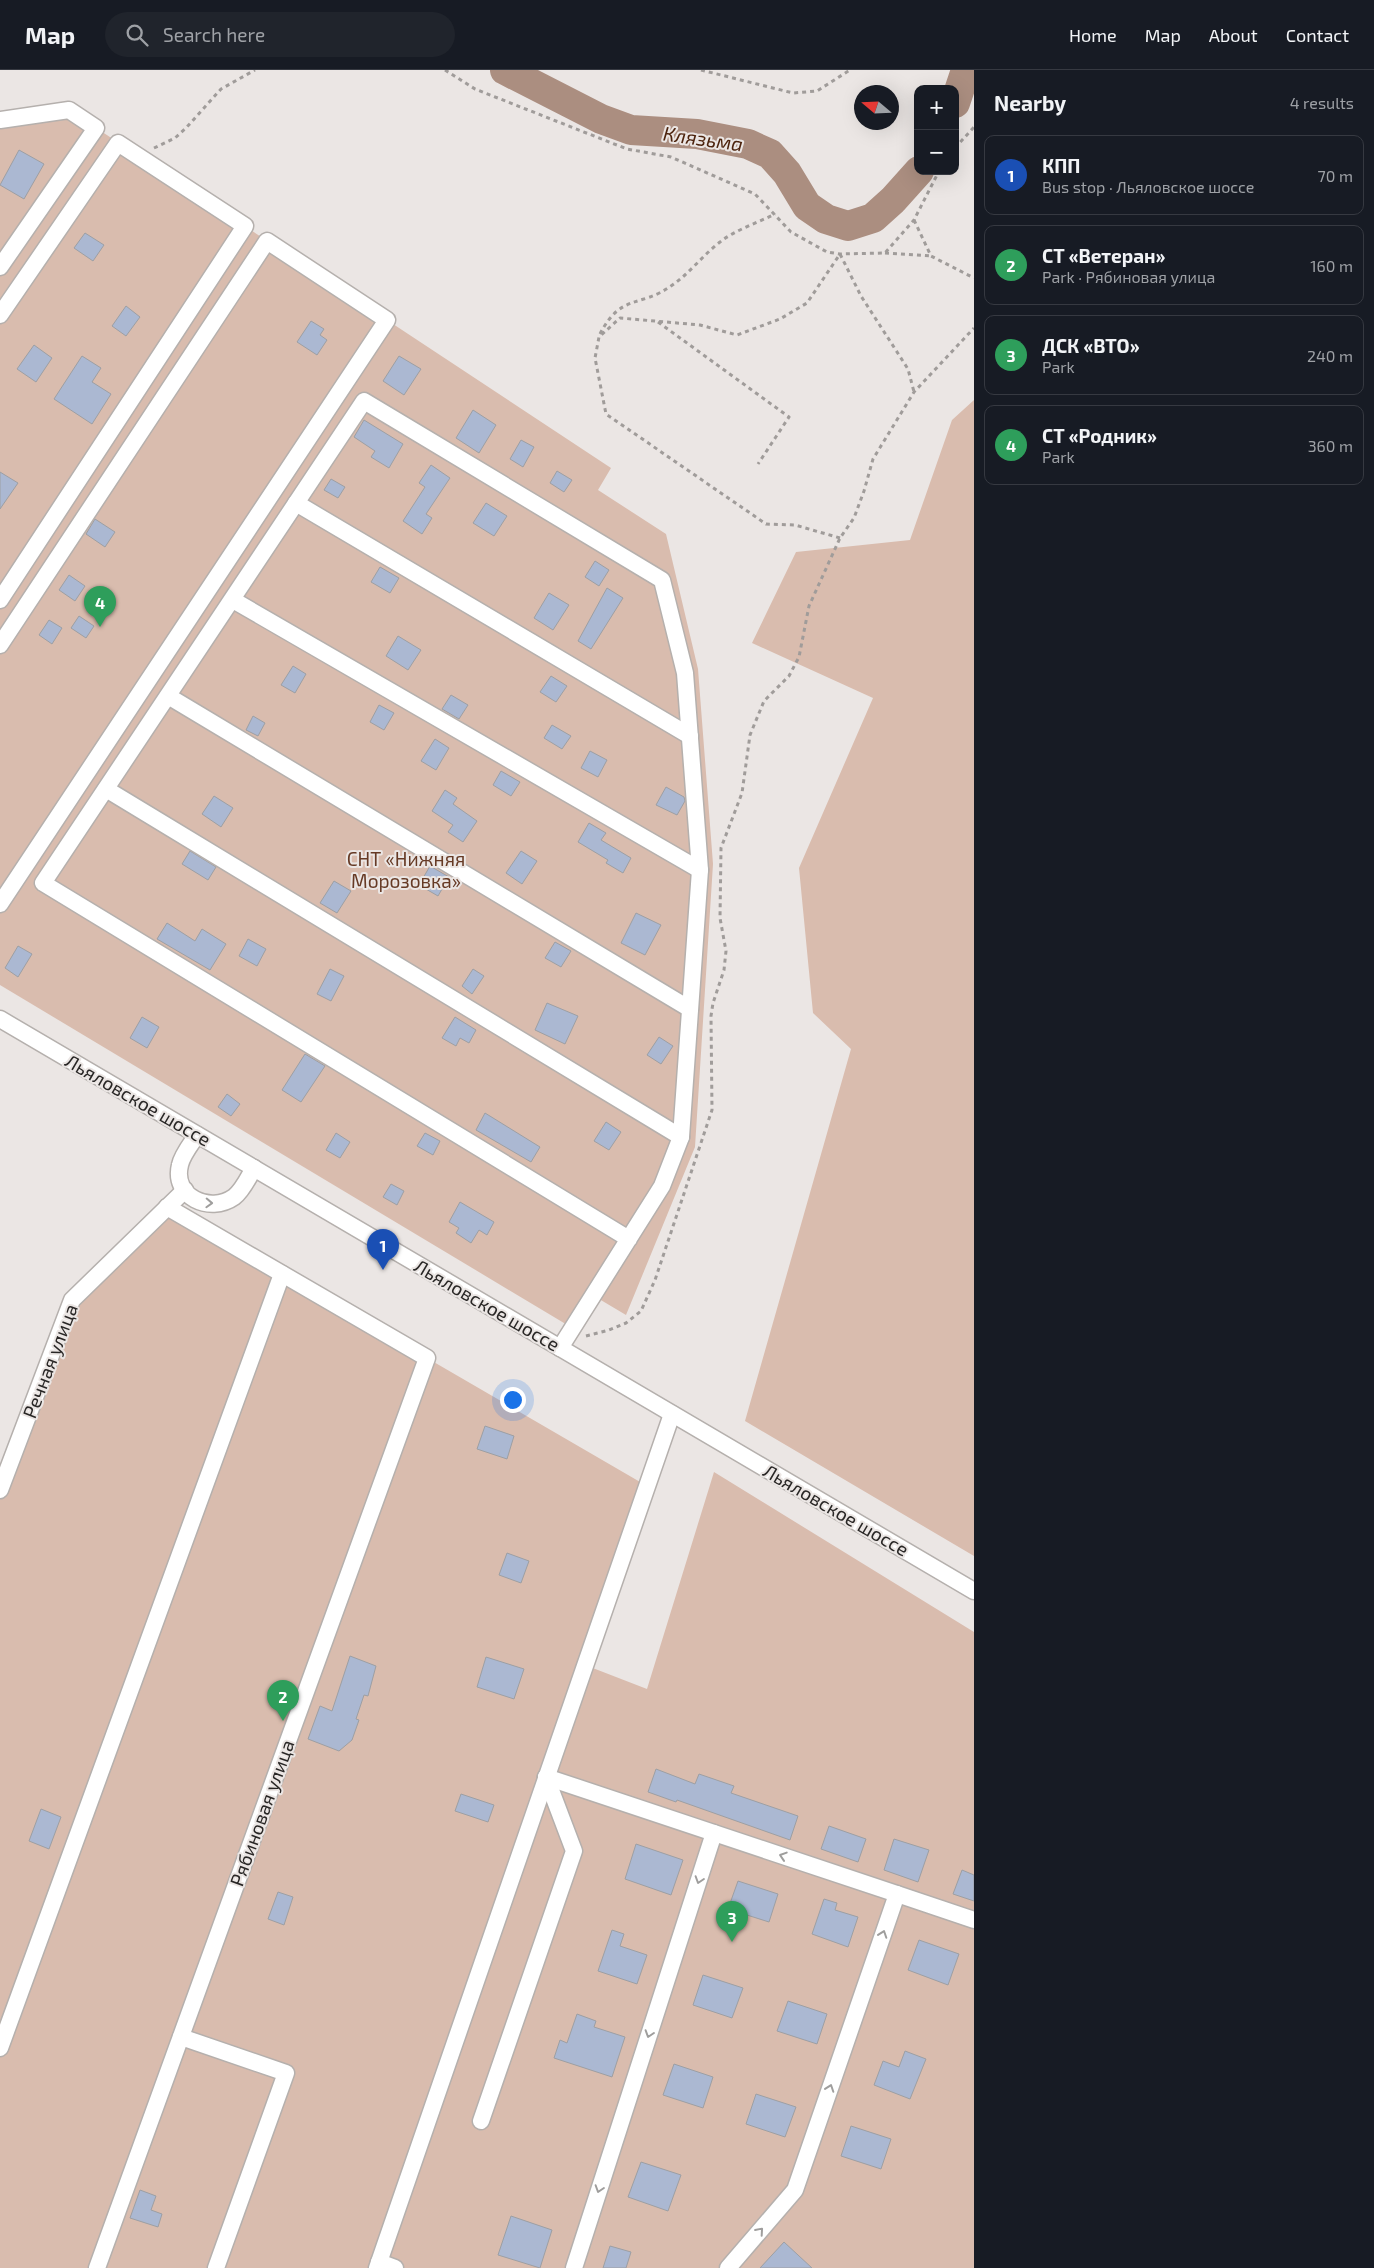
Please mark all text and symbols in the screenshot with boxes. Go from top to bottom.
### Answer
search box [105,12,455,57]
text: Map [25,20,75,49]
icon: search [123,21,151,49]
text: Search here [163,23,265,46]
text: Home [1069,24,1117,46]
text: Map [1145,24,1181,46]
text: About [1209,24,1258,46]
text: Contact [1286,24,1349,46]
north arrow [854,85,899,130]
map controls [914,85,959,175]
button: + [914,85,959,130]
text: Nearby [994,90,1066,115]
text: 4 results [1290,93,1354,112]
water label: Клязьма [662,121,745,155]
button: − [914,130,959,175]
text: КПП [1042,154,1081,177]
text: 1 [1008,166,1014,185]
text: 70 m [1318,166,1353,185]
text: Bus stop · Льяловское шоссе [1042,177,1254,196]
text: СТ «Ветеран» [1042,244,1165,267]
text: 2 [1006,256,1016,275]
text: 160 m [1310,256,1353,275]
text: Park · Рябиновая улица [1042,267,1215,286]
text: ДСК «ВТО» [1042,334,1140,357]
text: 3 [1006,346,1016,365]
text: 240 m [1307,346,1353,365]
text: Park [1042,357,1075,376]
text: СТ «Родник» [1042,424,1157,447]
text: 4 [1006,436,1016,455]
text: 360 m [1308,436,1353,455]
text: Park [1042,447,1075,466]
pin: 4 [84,586,116,627]
park label: СНТ «Нижняя Морозовка» [347,847,465,892]
street label: Льяловское шоссе [61,1049,215,1151]
one-way arrow [206,1198,214,1208]
pin: 1 [367,1229,399,1270]
street label: Льяловское шоссе [410,1254,564,1356]
street label: Речная улица [17,1300,83,1422]
your location [500,1387,526,1413]
street label: Льяловское шоссе [759,1459,913,1561]
pin: 2 [267,1680,299,1721]
street label: Рябиновая улица [224,1736,300,1890]
one-way arrow [779,1852,788,1862]
one-way arrow [695,1875,705,1883]
pin: 3 [716,1901,748,1942]
one-way arrow [878,1930,888,1939]
one-way arrow [645,2030,655,2038]
one-way arrow [825,2084,835,2093]
one-way arrow [595,2184,605,2193]
one-way arrow [754,2228,762,2237]

